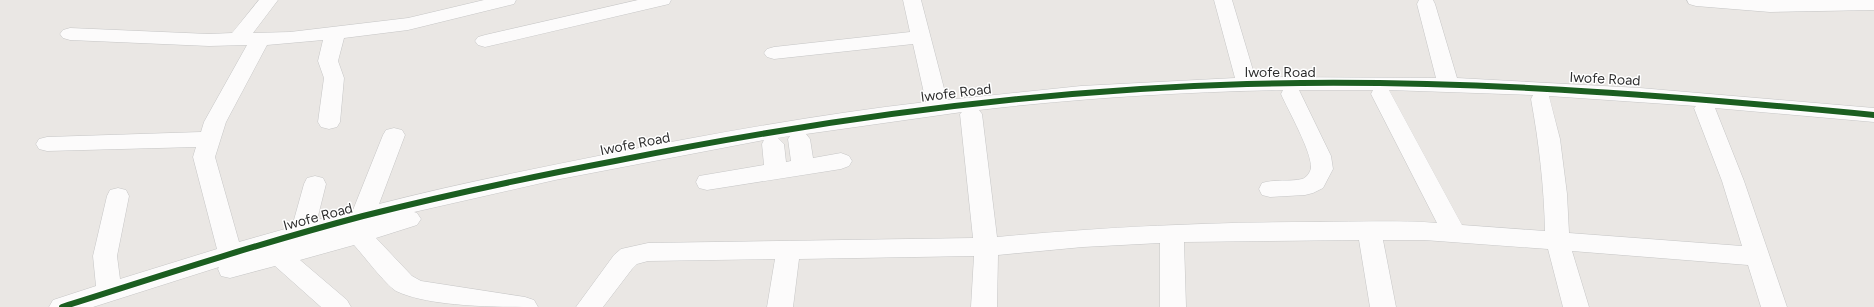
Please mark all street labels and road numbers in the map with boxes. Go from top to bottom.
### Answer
street label: Iwofe Road [1244,64,1316,81]
street label: Iwofe Road [1569,69,1641,89]
street label: Iwofe Road [920,80,992,106]
street label: Iwofe Road [598,129,672,159]
street label: Iwofe Road [281,200,355,234]

